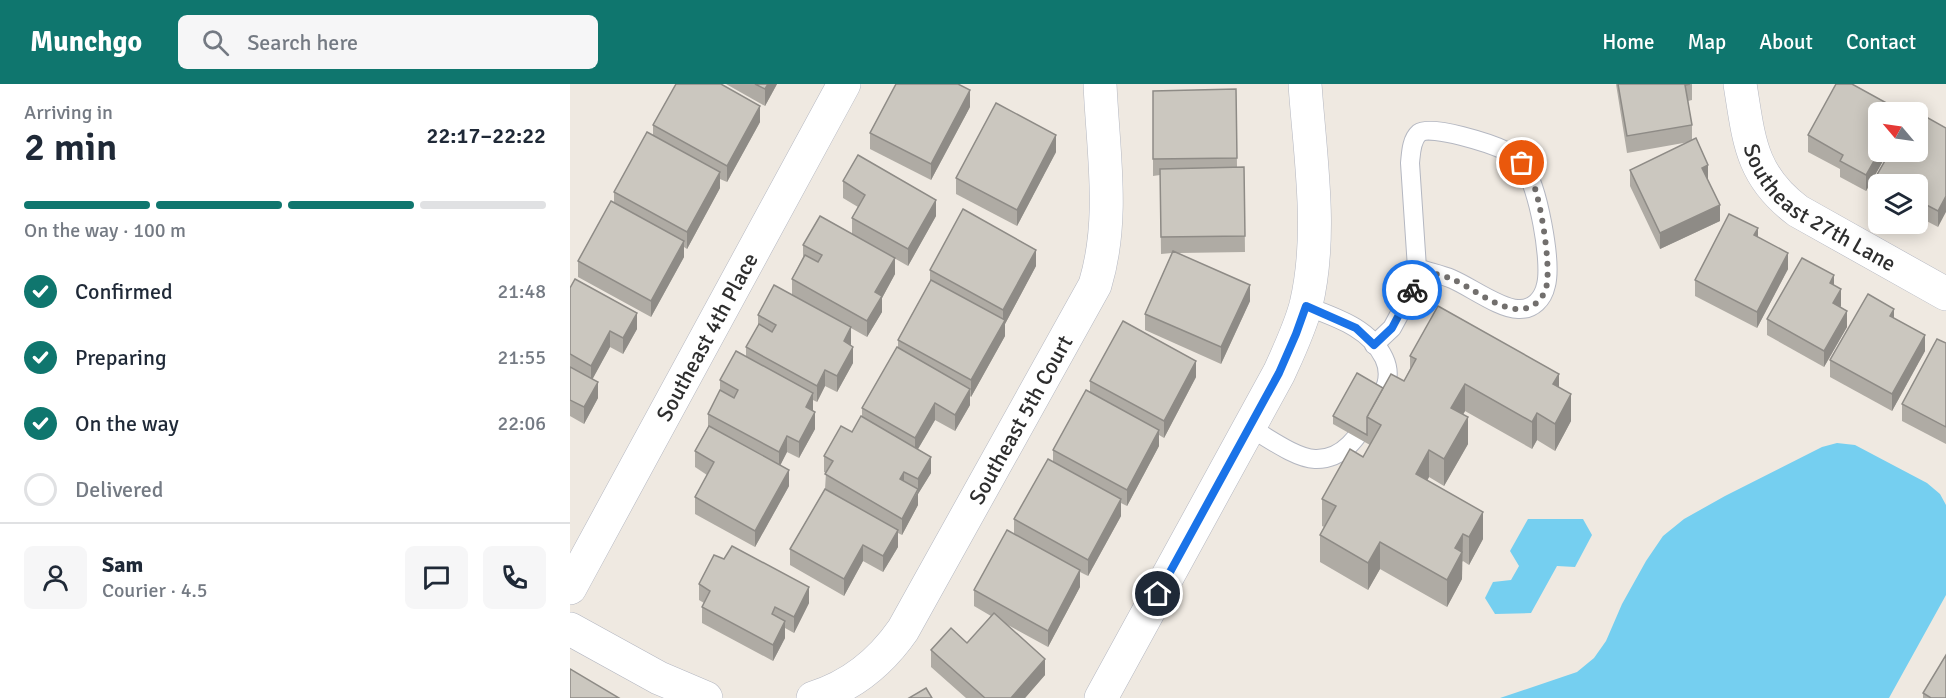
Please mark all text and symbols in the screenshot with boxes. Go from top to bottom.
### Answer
search box [178,15,598,69]
text: Munchgo [30,25,142,59]
icon: search [199,26,232,59]
text: Search here [247,29,358,56]
text: Home [1602,29,1655,55]
text: Map [1688,29,1726,55]
text: About [1759,29,1813,55]
text: Contact [1846,29,1916,55]
text: Arriving in [24,100,113,125]
north arrow [1868,102,1928,162]
map controls [1868,102,1928,234]
text: 22:17–22:22 [427,122,546,149]
text: 2 min [24,123,117,171]
pin [1496,137,1547,188]
street label: Southeast 27th Lane [1738,140,1901,277]
icon: bag [1505,146,1538,179]
button: layers [1868,174,1928,234]
text: On the way · 100 m [24,218,186,243]
street label: Southeast 4th Place [650,248,764,426]
courier [1382,260,1442,320]
icon: bike [1396,274,1429,307]
icon: check [24,275,57,308]
text: Confirmed [75,278,173,305]
text: 21:48 [497,279,546,304]
street label: Southeast 5th Court [963,330,1079,509]
icon: check [24,341,57,374]
text: Preparing [75,344,167,371]
text: 21:55 [497,345,546,370]
icon: check [24,407,57,440]
text: On the way [75,410,179,437]
text: 22:06 [497,411,546,436]
text: Delivered [75,476,163,503]
button: person [24,546,87,609]
button: chat [405,546,468,609]
button: phone [483,546,546,609]
text: Sam [102,551,143,578]
pin [1132,568,1183,619]
icon: home [1141,577,1174,610]
text: Courier · 4.5 [102,578,208,603]

